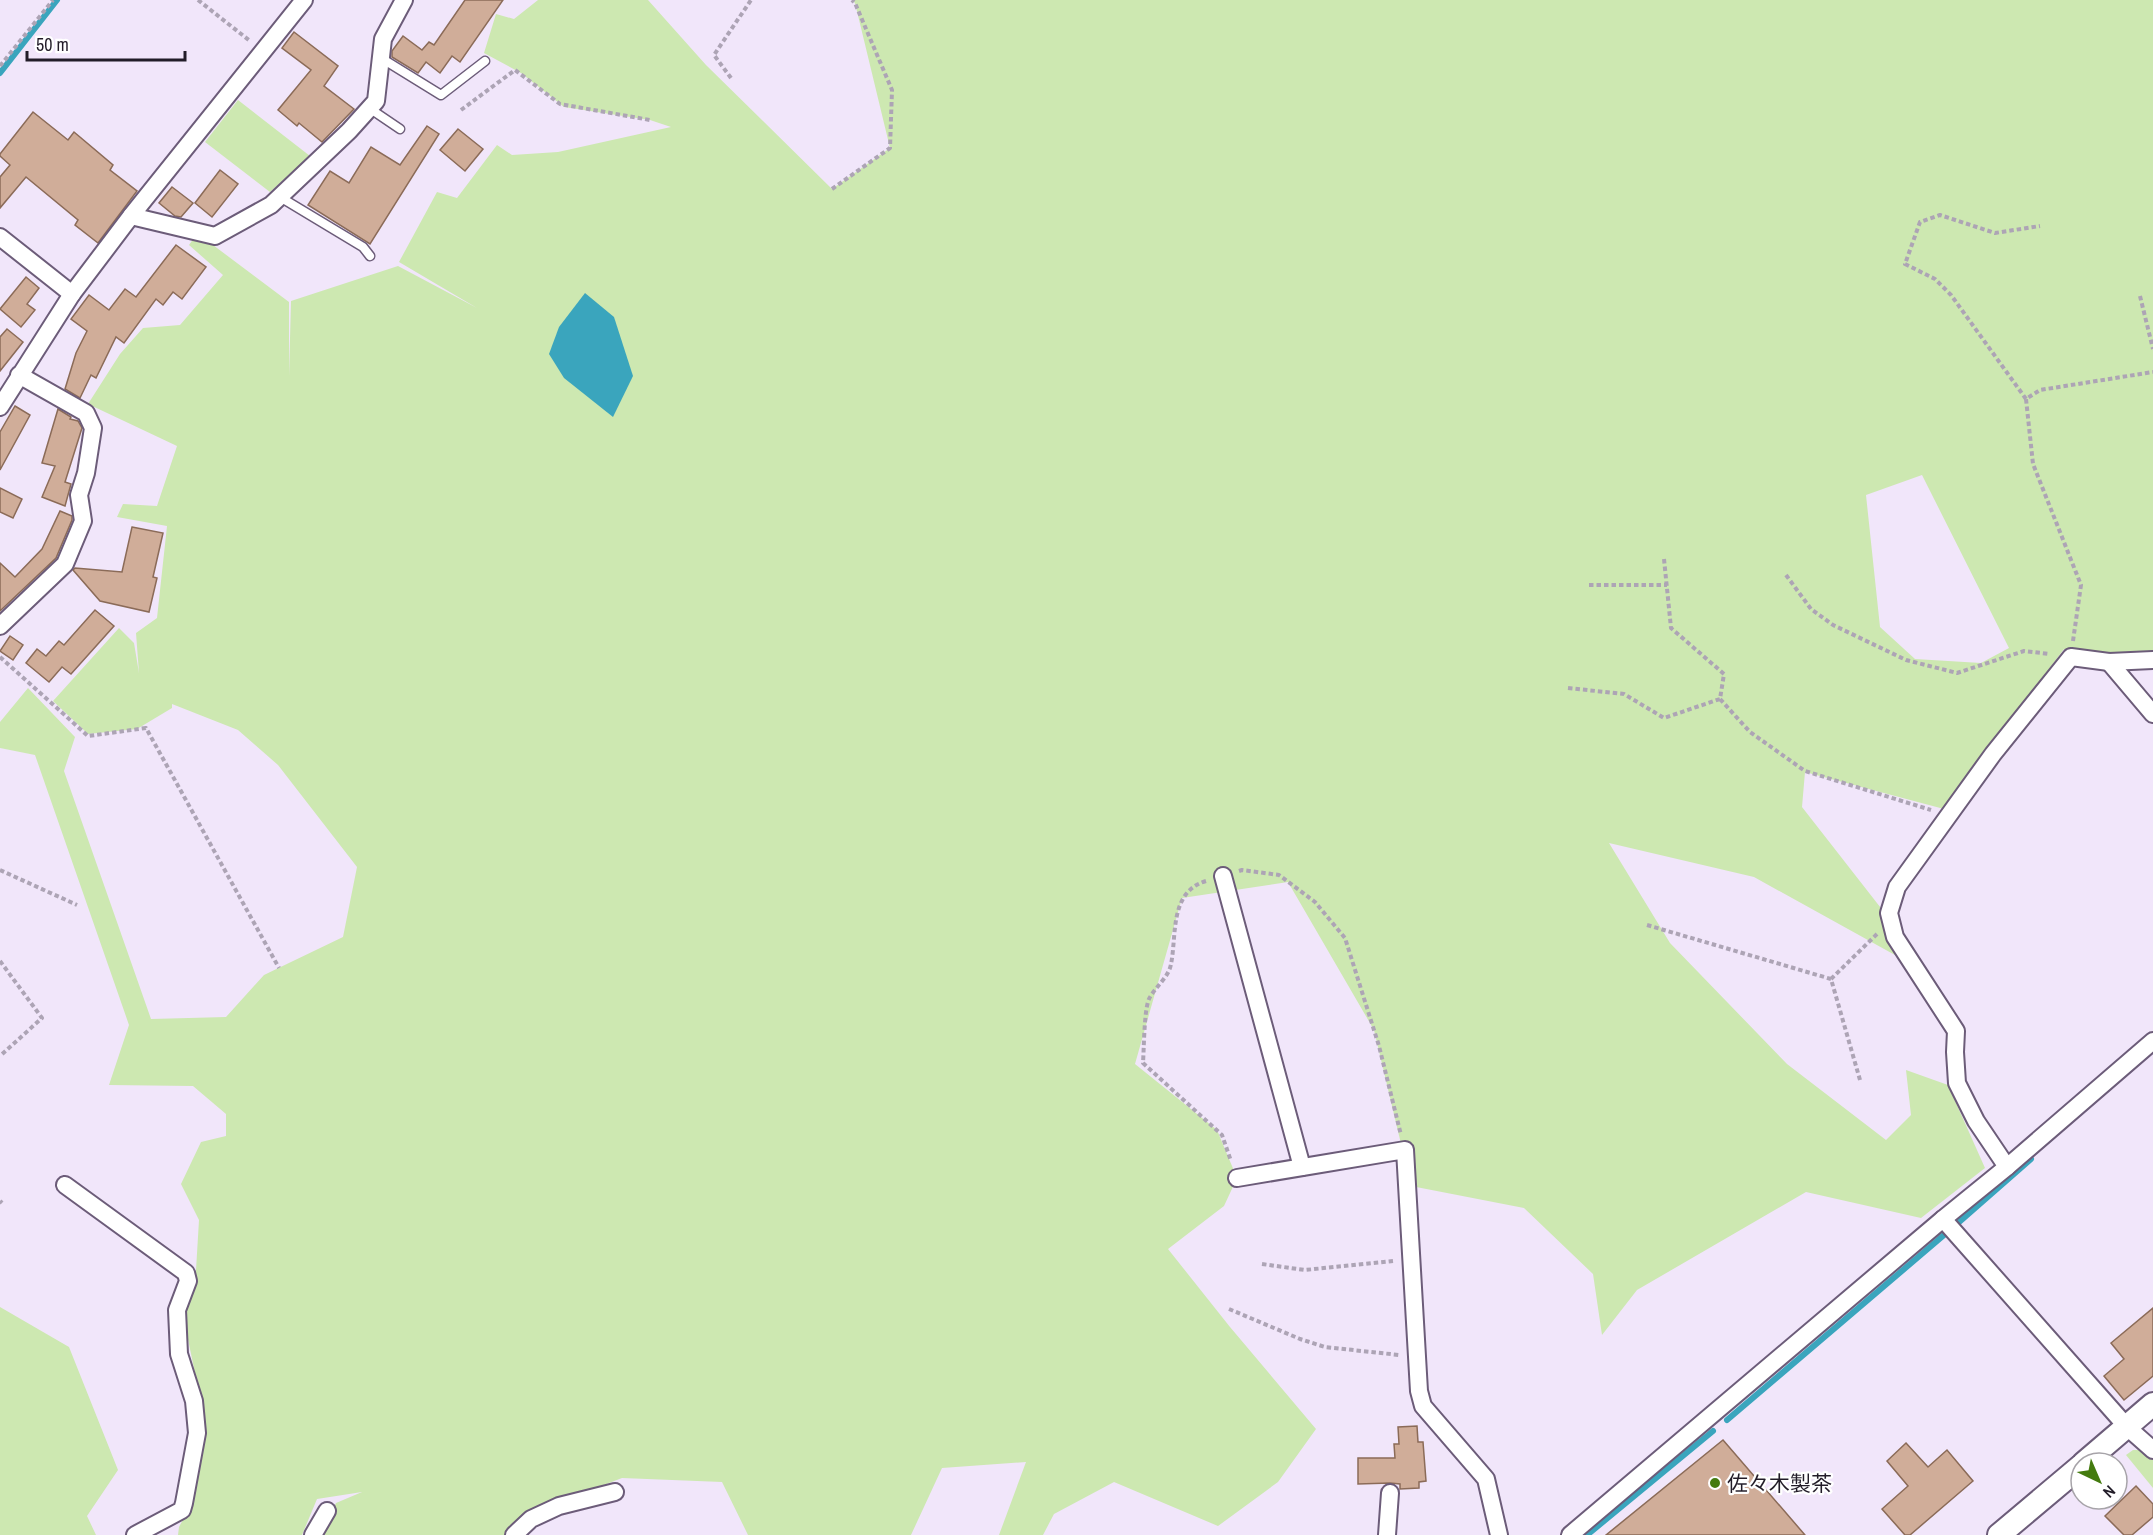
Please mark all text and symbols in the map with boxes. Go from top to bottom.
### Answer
scale bar [27,24,184,62]
text: 50 m [36,32,69,57]
north arrow [2069,1451,2129,1511]
place label: 佐々木製茶 [1727,1469,1832,1498]
marker: 佐々木製茶 [1708,1476,1722,1490]
text: N [2098,1481,2120,1503]

